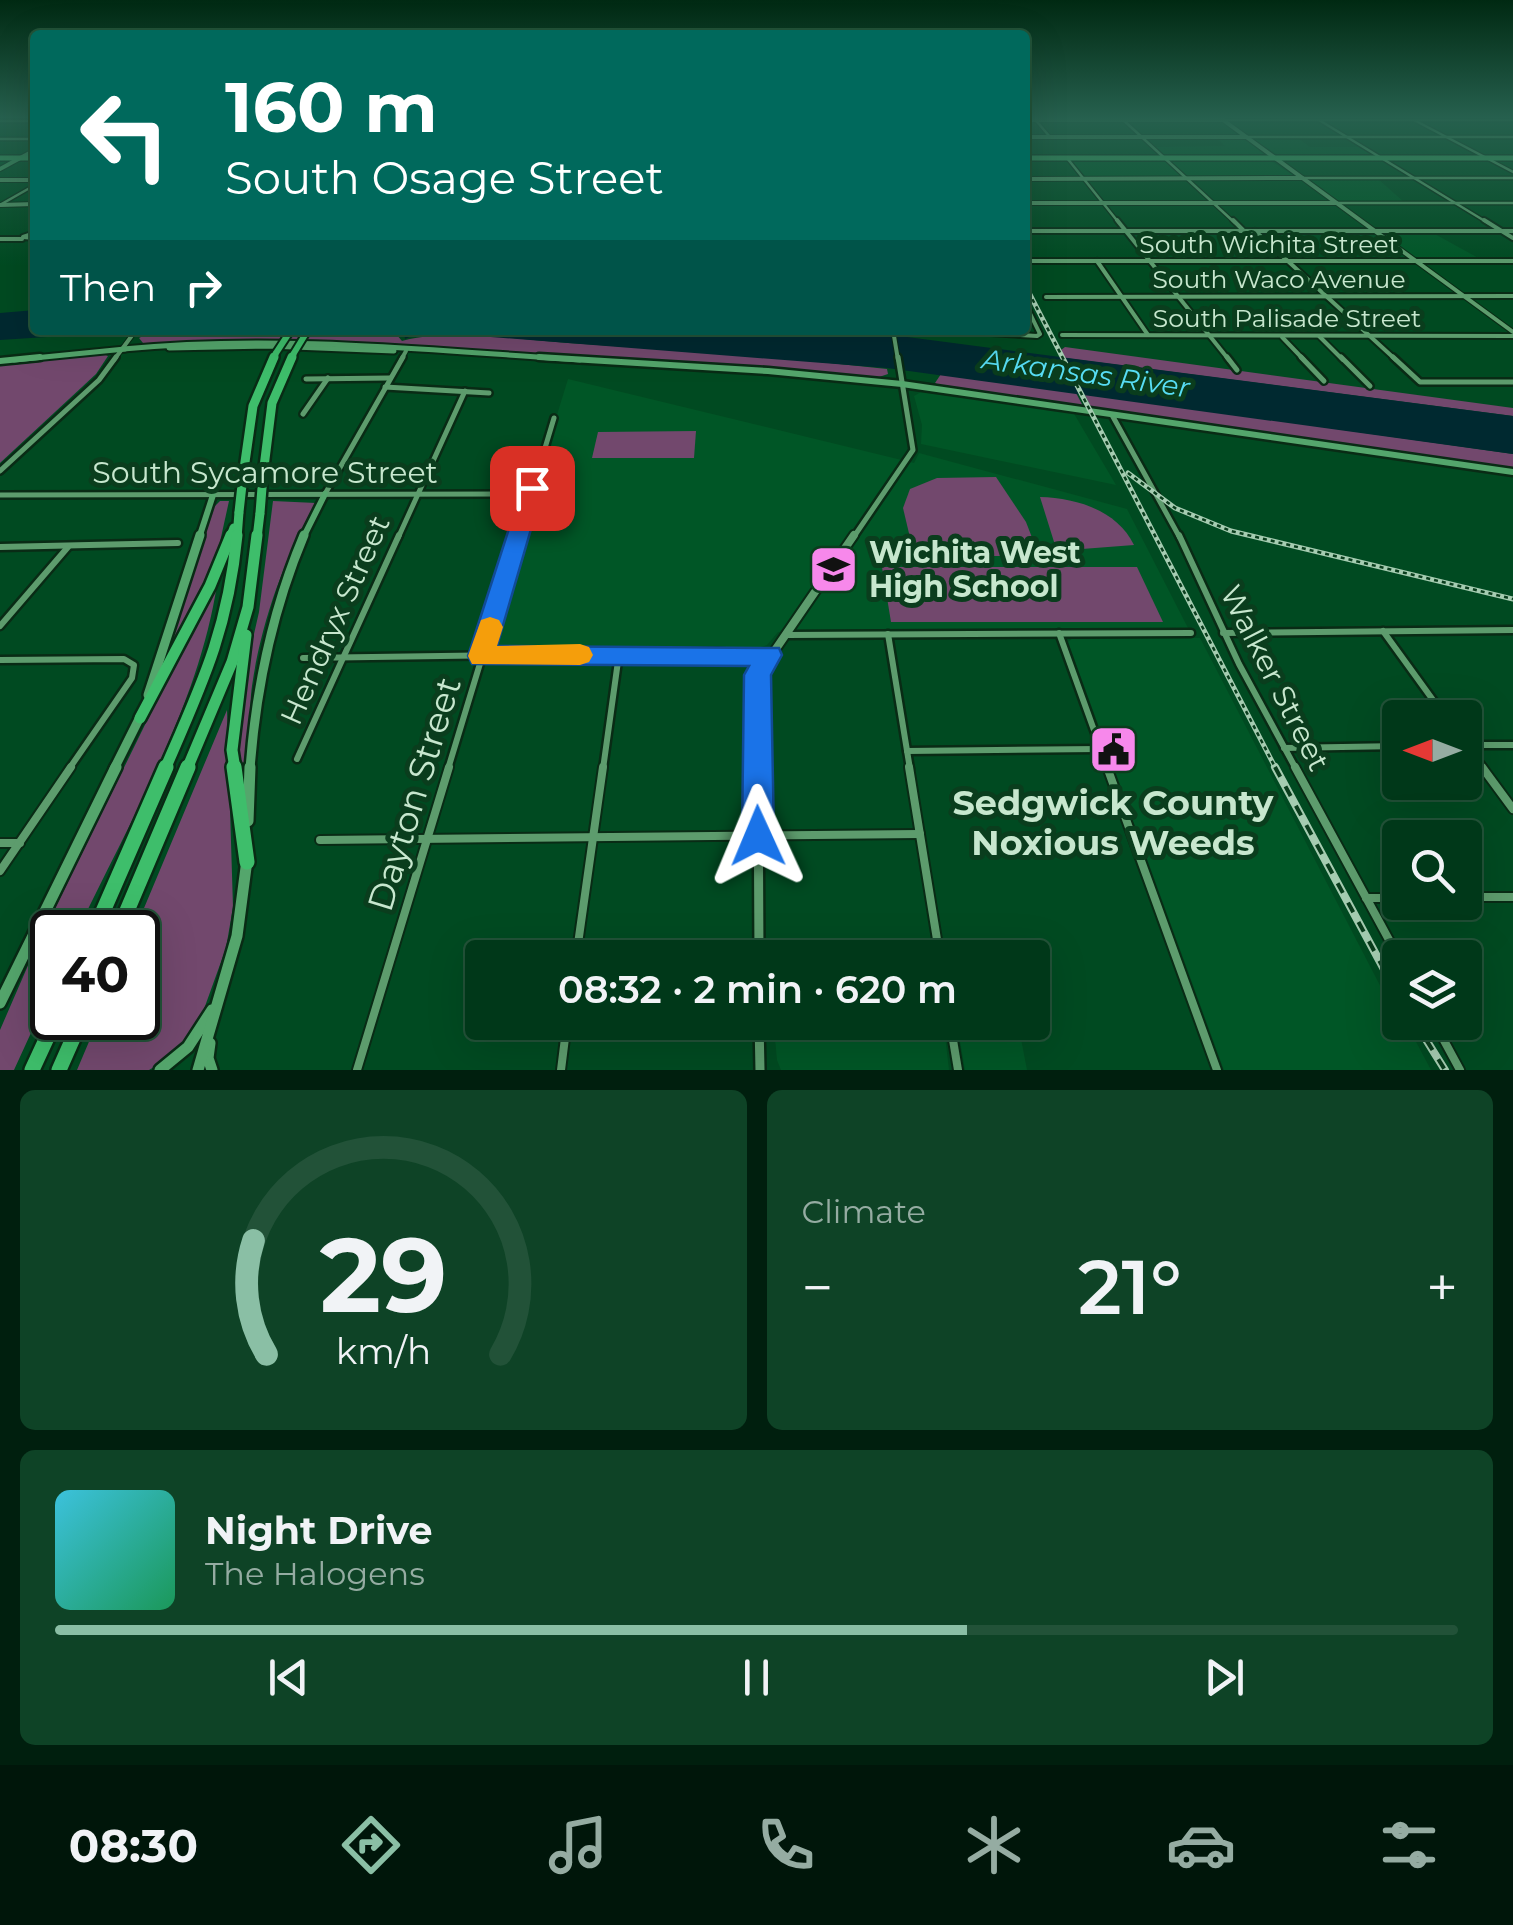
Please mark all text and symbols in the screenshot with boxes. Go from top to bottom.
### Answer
text: 160 m [225,64,438,150]
icon: left [60,70,190,200]
text: South Osage Street [225,150,664,205]
street label: South Wichita Street [1139,229,1399,259]
icon: right [176,260,231,315]
text: Then [60,264,156,311]
street label: South Waco Avenue [1152,264,1406,294]
street label: South Palisade Street [1153,303,1421,333]
water label: Arkansas River [978,341,1193,405]
pin [490,446,575,531]
street label: South Sycamore Street [92,454,438,491]
icon: arrive [505,461,560,516]
street label: Hendryx Street [272,510,398,730]
place label: Wichita West High School [869,534,1081,605]
school or university icon: Wichita West High School [808,543,860,595]
street label: Walker Street [1212,579,1338,777]
street label: Dayton Street [358,672,470,916]
north arrow [1382,700,1482,800]
map controls [1382,700,1482,1040]
public building icon: Sedgwick County Noxious Weeds [1087,724,1139,776]
place label: Sedgwick County Noxious Weeds [952,781,1275,864]
position arrow [706,784,810,888]
button: search [1382,820,1482,920]
speed limit sign: 40 [30,910,160,1040]
button: layers [1382,940,1482,1040]
text: 08:32 · 2 min · 620 m [558,966,957,1013]
text: Climate [802,1192,926,1231]
text: 29 [319,1211,447,1338]
text: 21° [1078,1241,1182,1333]
text: − [802,1254,833,1321]
text: + [1426,1254,1458,1321]
text: km/h [336,1329,431,1373]
text: Night Drive [205,1507,432,1554]
text: The Halogens [205,1554,425,1593]
icon: previous [261,1650,316,1705]
icon: pause [729,1650,784,1705]
icon: next [1197,1650,1252,1705]
icon: directions [336,1810,406,1880]
icon: music [543,1810,613,1880]
icon: phone [751,1810,821,1880]
icon: climate [959,1810,1029,1880]
icon: car [1166,1810,1236,1880]
icon: filters [1374,1810,1444,1880]
text: 08:30 [69,1818,198,1873]

